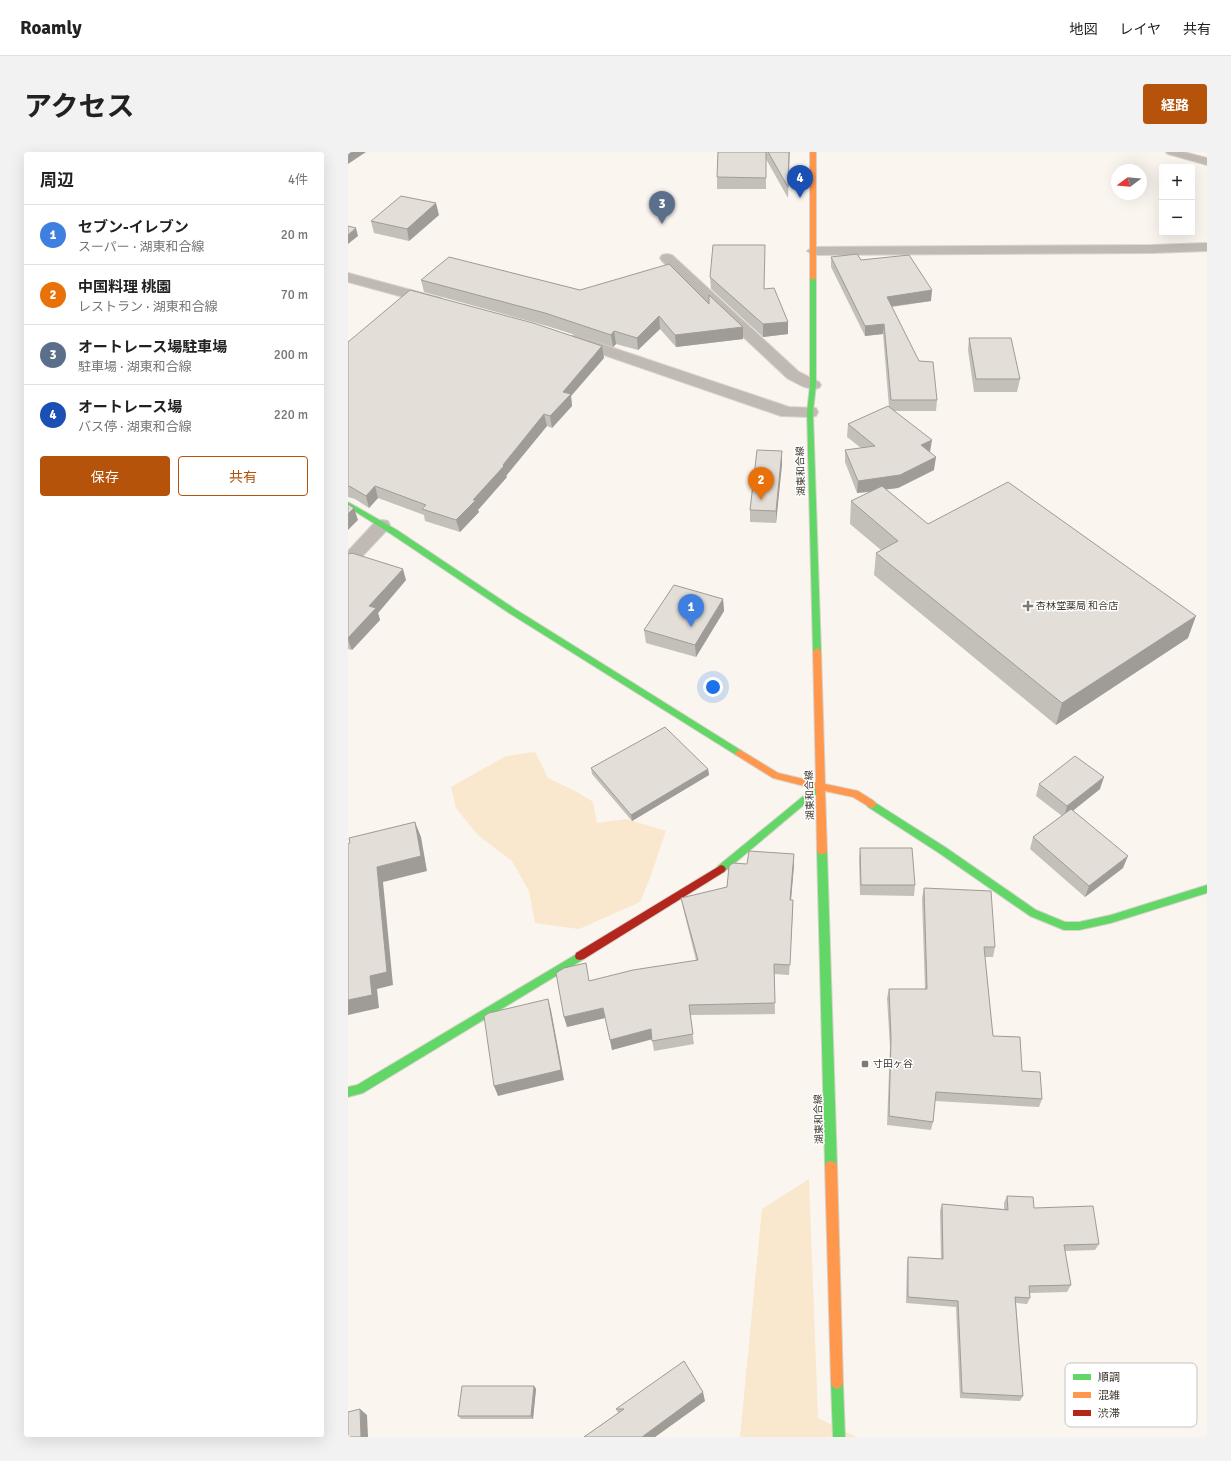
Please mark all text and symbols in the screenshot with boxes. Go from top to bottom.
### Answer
text: Roamly [20,16,82,40]
text: 地図 [1069,21,1097,38]
text: レイヤ [1119,21,1161,38]
text: 共有 [1183,21,1211,38]
button: 経路 [1143,84,1207,124]
text: アクセス [24,90,135,124]
north arrow [1111,164,1147,200]
map controls [1159,164,1195,236]
button: + [1159,164,1195,200]
pin: 4 [787,165,813,198]
text: 周辺 [40,170,74,191]
text: 4件 [288,172,308,188]
pin: 3 [649,191,675,224]
button: − [1159,200,1195,236]
text: セブン-イレブン [78,218,189,236]
text: 1 [49,227,57,243]
text: 20 m [281,227,308,243]
text: スーパー · 湖東和合線 [78,239,205,255]
text: 中国料理 桃園 [78,278,171,296]
text: 2 [49,287,57,303]
text: 70 m [281,287,308,303]
text: レストラン · 湖東和合線 [78,299,218,315]
text: オートレース場駐車場 [78,338,227,356]
text: 3 [49,347,57,363]
text: 200 m [274,347,308,363]
text: 駐車場 · 湖東和合線 [78,359,192,375]
text: オートレース場 [78,398,182,416]
text: 4 [49,407,57,423]
text: 220 m [274,407,308,423]
text: バス停 · 湖東和合線 [78,419,192,435]
street label: 湖東和合線 [794,446,808,496]
button: 保存 [40,456,170,496]
button: 共有 [178,456,308,496]
pin: 2 [748,467,774,500]
pin: 1 [678,594,704,627]
place label: 杏林堂薬局 和合店 [1036,600,1118,612]
marker: 杏林堂薬局 和合店 [1023,601,1033,611]
your location [703,677,723,697]
street label: 湖東和合線 [803,770,817,820]
place label: 寸田ヶ谷 [873,1058,913,1070]
marker: 寸田ヶ谷 [860,1059,870,1069]
street label: 湖東和合線 [812,1094,826,1144]
legend [1065,1363,1197,1427]
text: 順調 [1098,1371,1120,1384]
text: 混雑 [1098,1389,1120,1402]
text: 渋滞 [1098,1407,1120,1420]

